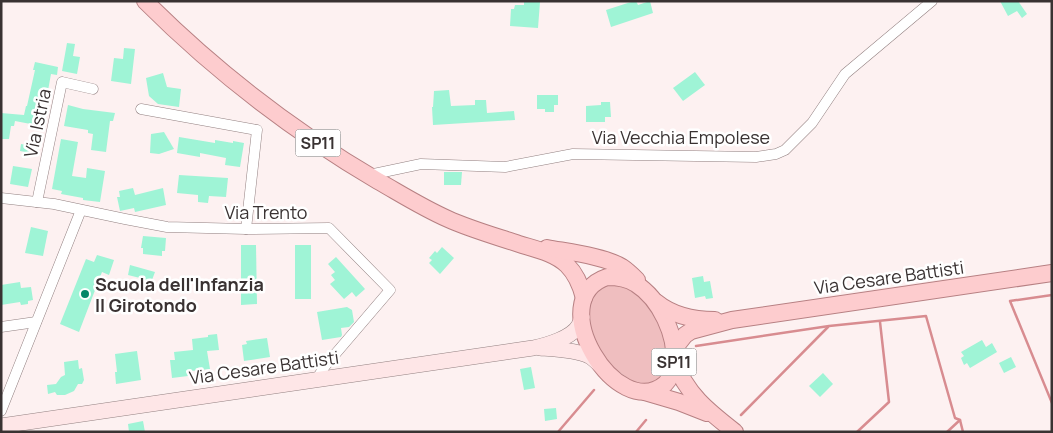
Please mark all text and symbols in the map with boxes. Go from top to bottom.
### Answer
street label: Via Istria [18,86,56,160]
street label: Via Vecchia Empolese [592,125,770,149]
road number: SP11 [296,130,340,156]
street label: Via Trento [225,200,307,224]
street label: Via Cesare Battisti [813,255,965,299]
place label: Scuola dell'Infanzia Il Girotondo [95,272,264,317]
marker: Scuola dell'Infanzia Il Girotondo [79,288,91,300]
street label: Via Cesare Battisti [188,345,340,389]
road number: SP11 [652,348,696,376]

